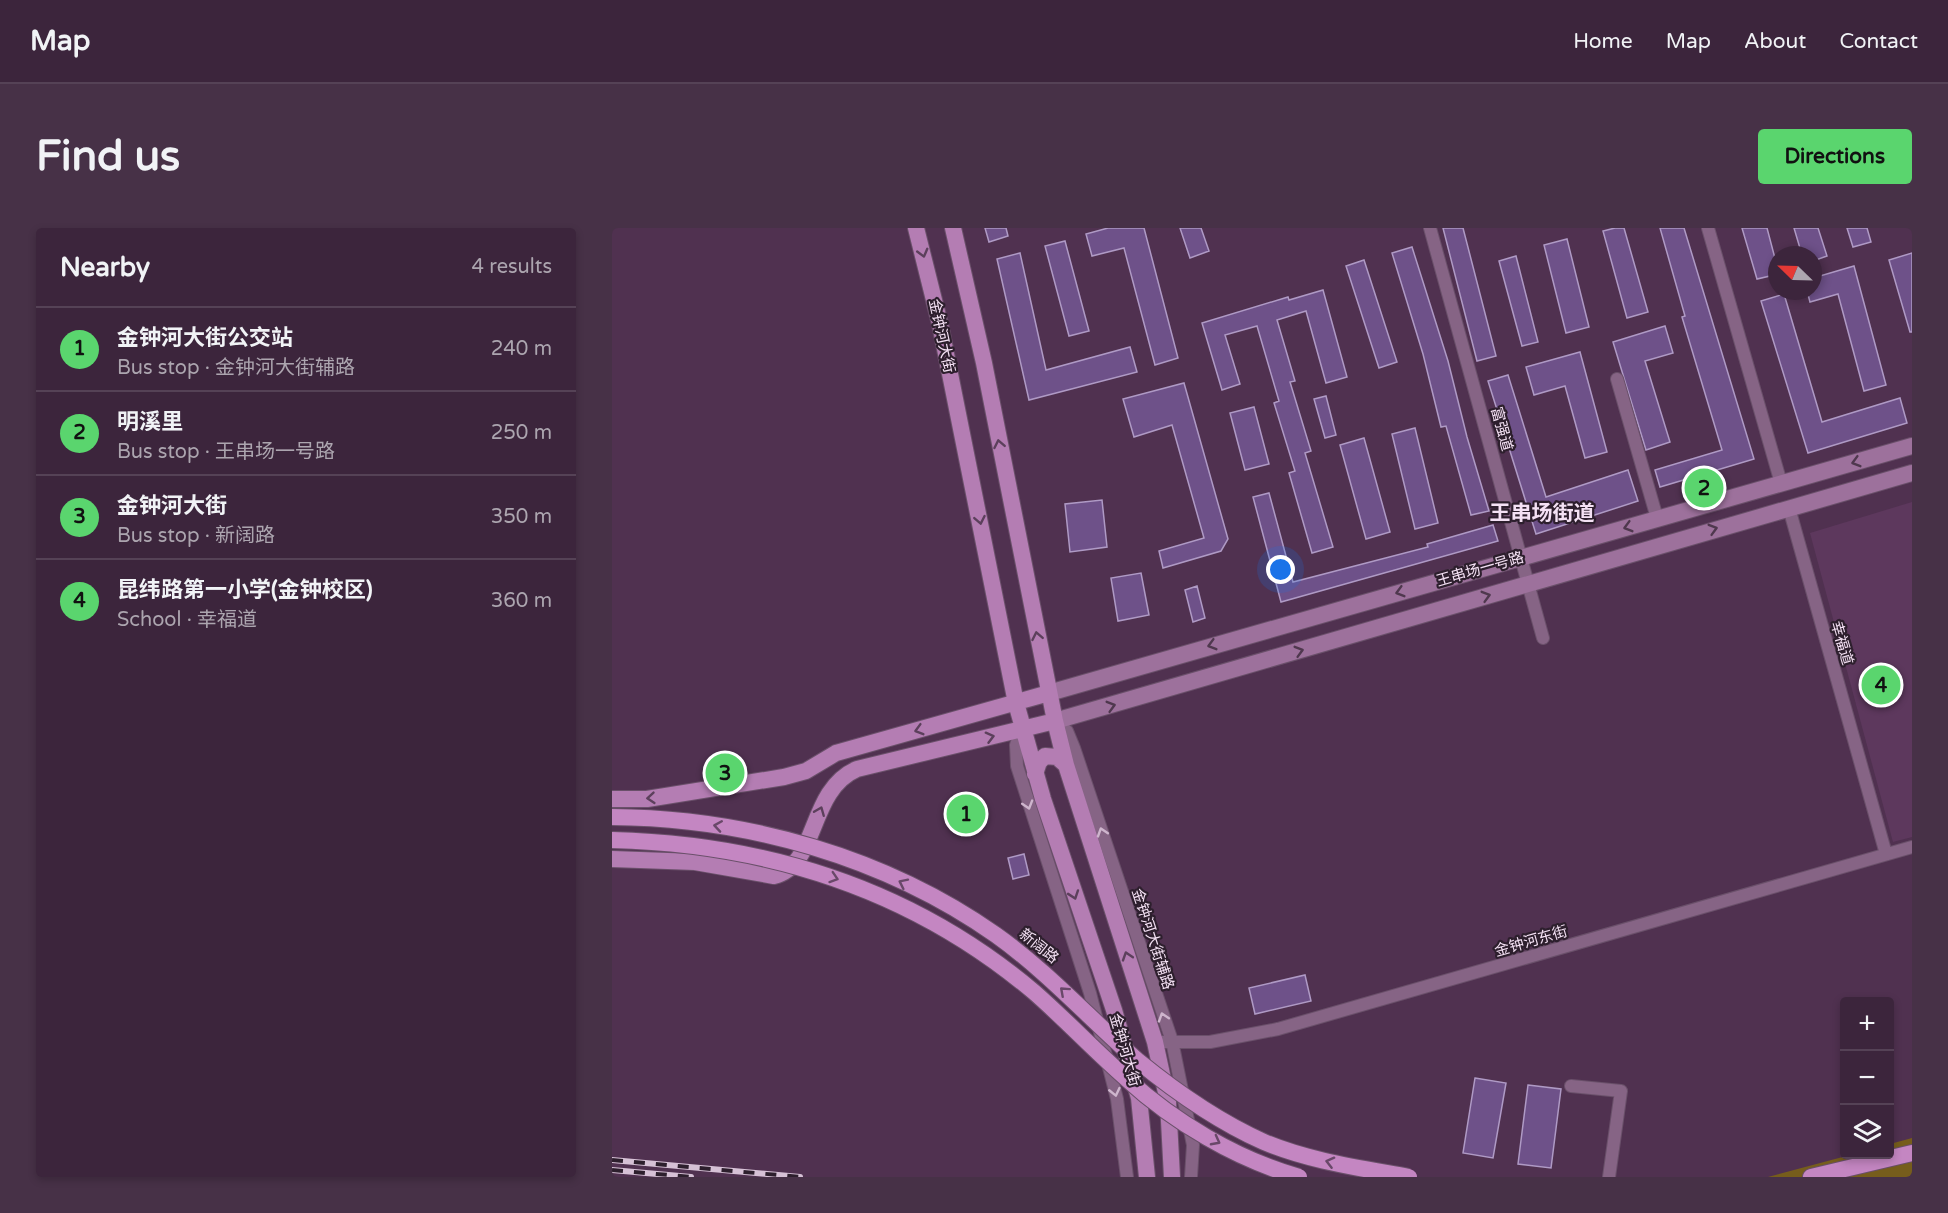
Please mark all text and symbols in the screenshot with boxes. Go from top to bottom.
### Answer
text: Map [30,24,90,58]
text: Home [1573,29,1633,54]
text: Map [1666,29,1711,54]
text: About [1744,29,1806,54]
text: Contact [1839,29,1918,54]
button: Directions [1758,129,1912,184]
text: Find us [36,131,180,182]
north arrow [1768,246,1822,300]
one-way arrow [916,247,928,258]
text: Nearby [60,252,150,283]
text: 4 results [472,255,552,279]
street label: 金钟河大街 [925,297,959,375]
text: 金钟河大街公交站 [117,325,293,351]
text: 1 [73,337,86,361]
text: 240 m [491,337,552,361]
text: Bus stop · 金钟河大街辅路 [117,356,355,380]
street label: 富强道 [1487,405,1517,453]
text: 明溪里 [117,409,183,435]
text: 2 [73,421,86,445]
text: 250 m [491,421,552,445]
text: Bus stop · 王串场一号路 [117,440,335,464]
one-way arrow [993,440,1006,450]
one-way arrow [1851,455,1862,467]
pin: 2 [1684,466,1724,510]
text: 金钟河大街 [117,493,227,519]
district label: 王串场街道 [1490,501,1595,526]
text: 3 [73,505,86,529]
text: 350 m [491,505,552,529]
one-way arrow [973,514,986,524]
one-way arrow [1623,520,1634,532]
text: Bus stop · 新阔路 [117,524,275,548]
one-way arrow [1708,524,1718,537]
street label: 王串场一号路 [1434,548,1526,590]
your location [1266,555,1295,584]
text: 昆纬路第一小学(金钟校区) [117,577,373,603]
one-way arrow [1395,585,1406,597]
text: 4 [73,589,86,613]
text: 360 m [491,589,552,613]
one-way arrow [1480,591,1491,603]
text: School · 幸福道 [117,608,257,632]
street label: 幸福道 [1827,619,1857,667]
one-way arrow [1031,631,1044,641]
one-way arrow [1207,638,1218,650]
one-way arrow [1293,646,1304,658]
pin: 4 [1862,662,1900,708]
one-way arrow [1106,701,1116,713]
one-way arrow [914,723,924,736]
one-way arrow [984,732,995,744]
pin: 3 [706,750,744,796]
one-way arrow [646,791,655,804]
pin: 1 [946,792,986,836]
one-way arrow [1021,799,1033,810]
one-way arrow [813,806,825,817]
one-way arrow [713,820,722,832]
one-way arrow [1097,827,1109,838]
one-way arrow [828,870,839,883]
one-way arrow [899,879,910,890]
street label: 金钟河大街辅路 [1128,886,1178,992]
one-way arrow [1067,889,1080,900]
street label: 金钟河东街 [1492,922,1570,960]
street label: 新阔路 [1016,925,1062,967]
one-way arrow [1122,951,1135,962]
one-way arrow [1061,987,1071,998]
map controls [1840,997,1894,1159]
button: + [1840,997,1894,1051]
street label: 金钟河大街 [1106,1011,1144,1089]
one-way arrow [1158,1012,1170,1023]
button: − [1840,1051,1894,1105]
one-way arrow [1108,1087,1121,1097]
button: layers [1840,1105,1894,1159]
one-way arrow [1210,1134,1220,1145]
one-way arrow [1326,1156,1336,1169]

